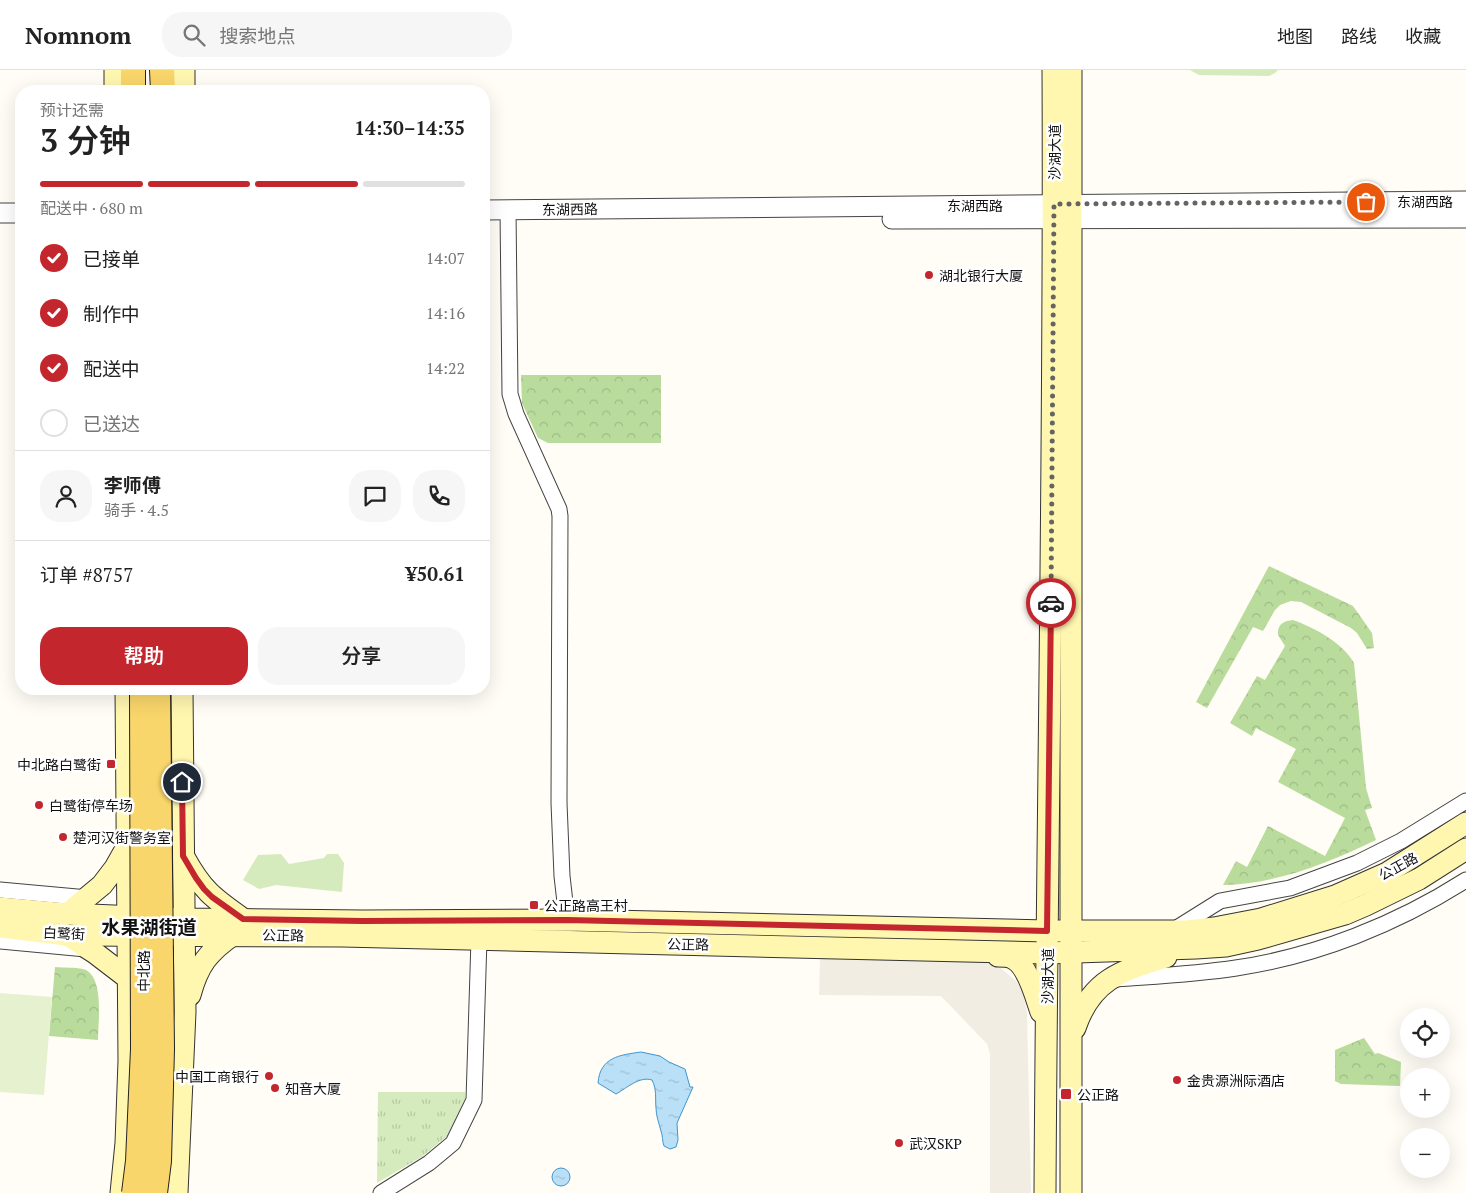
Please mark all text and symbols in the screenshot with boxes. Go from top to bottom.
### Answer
search box [162,12,512,57]
text: Nomnom [25,19,132,51]
icon: search [180,21,208,49]
text: 搜索地点 [220,23,296,48]
text: 地图 [1277,24,1313,48]
text: 路线 [1341,24,1377,48]
text: 收藏 [1405,24,1441,48]
text: 预计还需 [40,99,104,121]
text: 14:30–14:35 [354,115,465,140]
text: 3 分钟 [40,119,131,161]
street label: 沙湖大道 [1045,124,1064,180]
pin [1345,181,1387,223]
icon: bag [1352,188,1380,216]
street label: 东湖西路 [1397,192,1453,211]
street label: 东湖西路 [947,196,1003,215]
text: 配送中 · 680 m [40,197,143,219]
street label: 东湖西路 [542,199,598,219]
icon: check [40,244,68,272]
text: 已接单 [83,246,140,271]
text: 14:07 [426,247,465,269]
place label: 湖北银行大厦 [939,266,1023,285]
marker: 湖北银行大厦 [923,269,935,281]
icon: check [40,299,68,327]
text: 制作中 [83,301,140,326]
text: 14:16 [426,302,465,324]
icon: check [40,354,68,382]
text: 配送中 [83,356,140,381]
text: 14:22 [426,357,465,379]
text: 已送达 [83,411,140,436]
button: person [40,470,92,522]
button: chat [349,470,401,522]
button: phone [413,470,465,522]
text: 李师傅 [104,472,161,497]
text: 骑手 · 4.5 [104,499,169,521]
text: ¥50.61 [406,561,465,586]
text: 订单 #8757 [40,562,133,587]
courier [1026,578,1076,628]
icon: car [1037,589,1065,617]
button: 帮助 [40,627,248,685]
button: 分享 [258,627,465,685]
place label: 中北路白鹭街 [17,755,101,774]
marker: 中北路白鹭街 [105,758,117,770]
pin [161,761,203,803]
icon: home [168,768,196,796]
place label: 白鹭街停车场 [49,796,133,815]
marker: 白鹭街停车场 [33,799,45,811]
place label: 楚河汉街警务室 [73,828,171,847]
marker: 楚河汉街警务室 [57,831,69,843]
street label: 公正路 [1375,848,1421,884]
place label: 公正路高王村 [544,896,628,915]
marker: 公正路高王村 [528,899,540,911]
district label: 水果湖街道 [101,914,197,939]
street label: 白鹭街 [43,922,85,944]
street label: 公正路 [262,925,304,945]
street label: 公正路 [667,934,709,954]
street label: 沙湖大道 [1038,948,1057,1004]
street label: 中北路 [134,950,153,992]
map controls [1400,1008,1450,1178]
button: locate [1400,1008,1450,1058]
place label: 中国工商银行 [175,1067,259,1086]
button: + [1400,1068,1450,1118]
marker: 中国工商银行 [263,1070,275,1082]
place label: 金贵源洲际酒店 [1187,1071,1285,1090]
marker: 金贵源洲际酒店 [1171,1074,1183,1086]
place label: 知音大厦 [285,1079,341,1098]
marker: 知音大厦 [269,1082,281,1094]
place label: 公正路 [1077,1085,1119,1104]
marker: 公正路 [1059,1087,1073,1101]
button: − [1400,1128,1450,1178]
place label: 武汉SKP [909,1134,962,1153]
marker: 武汉SKP [893,1137,905,1149]

